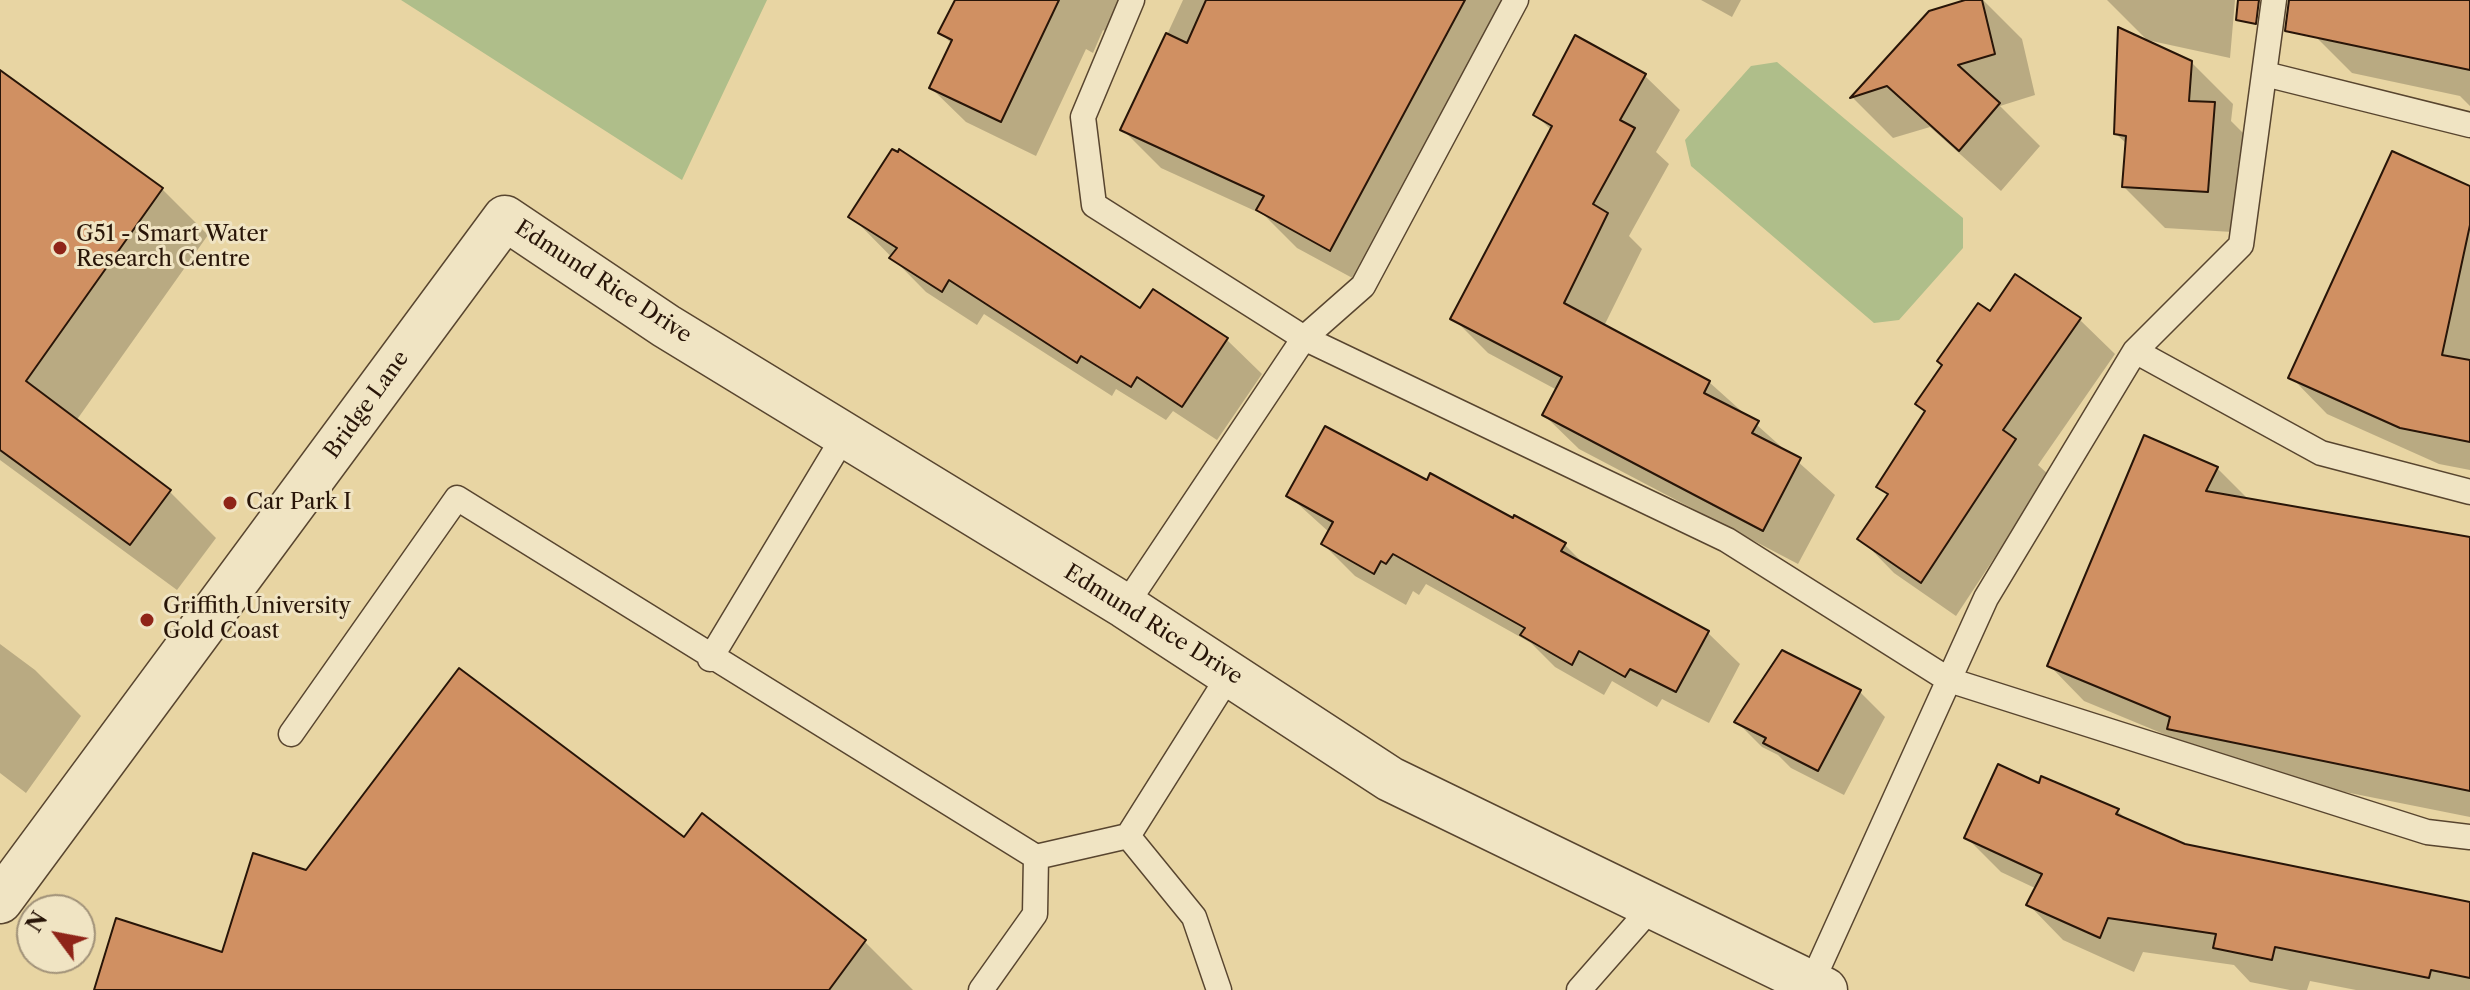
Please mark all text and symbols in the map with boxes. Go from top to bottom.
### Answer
street label: Edmund Rice Drive [510,215,696,349]
place label: G51 - Smart Water Research Centre [76,222,268,274]
marker: G51 - Smart Water Research Centre [51,239,69,257]
street label: Bridge Lane [319,346,415,464]
place label: Car Park I [246,490,352,516]
marker: Car Park I [221,494,239,512]
street label: Edmund Rice Drive [1059,559,1247,691]
place label: Griffith University Gold Coast [163,594,351,646]
marker: Griffith University Gold Coast [138,611,156,629]
north arrow [16,894,96,974]
text: N [20,907,53,937]

